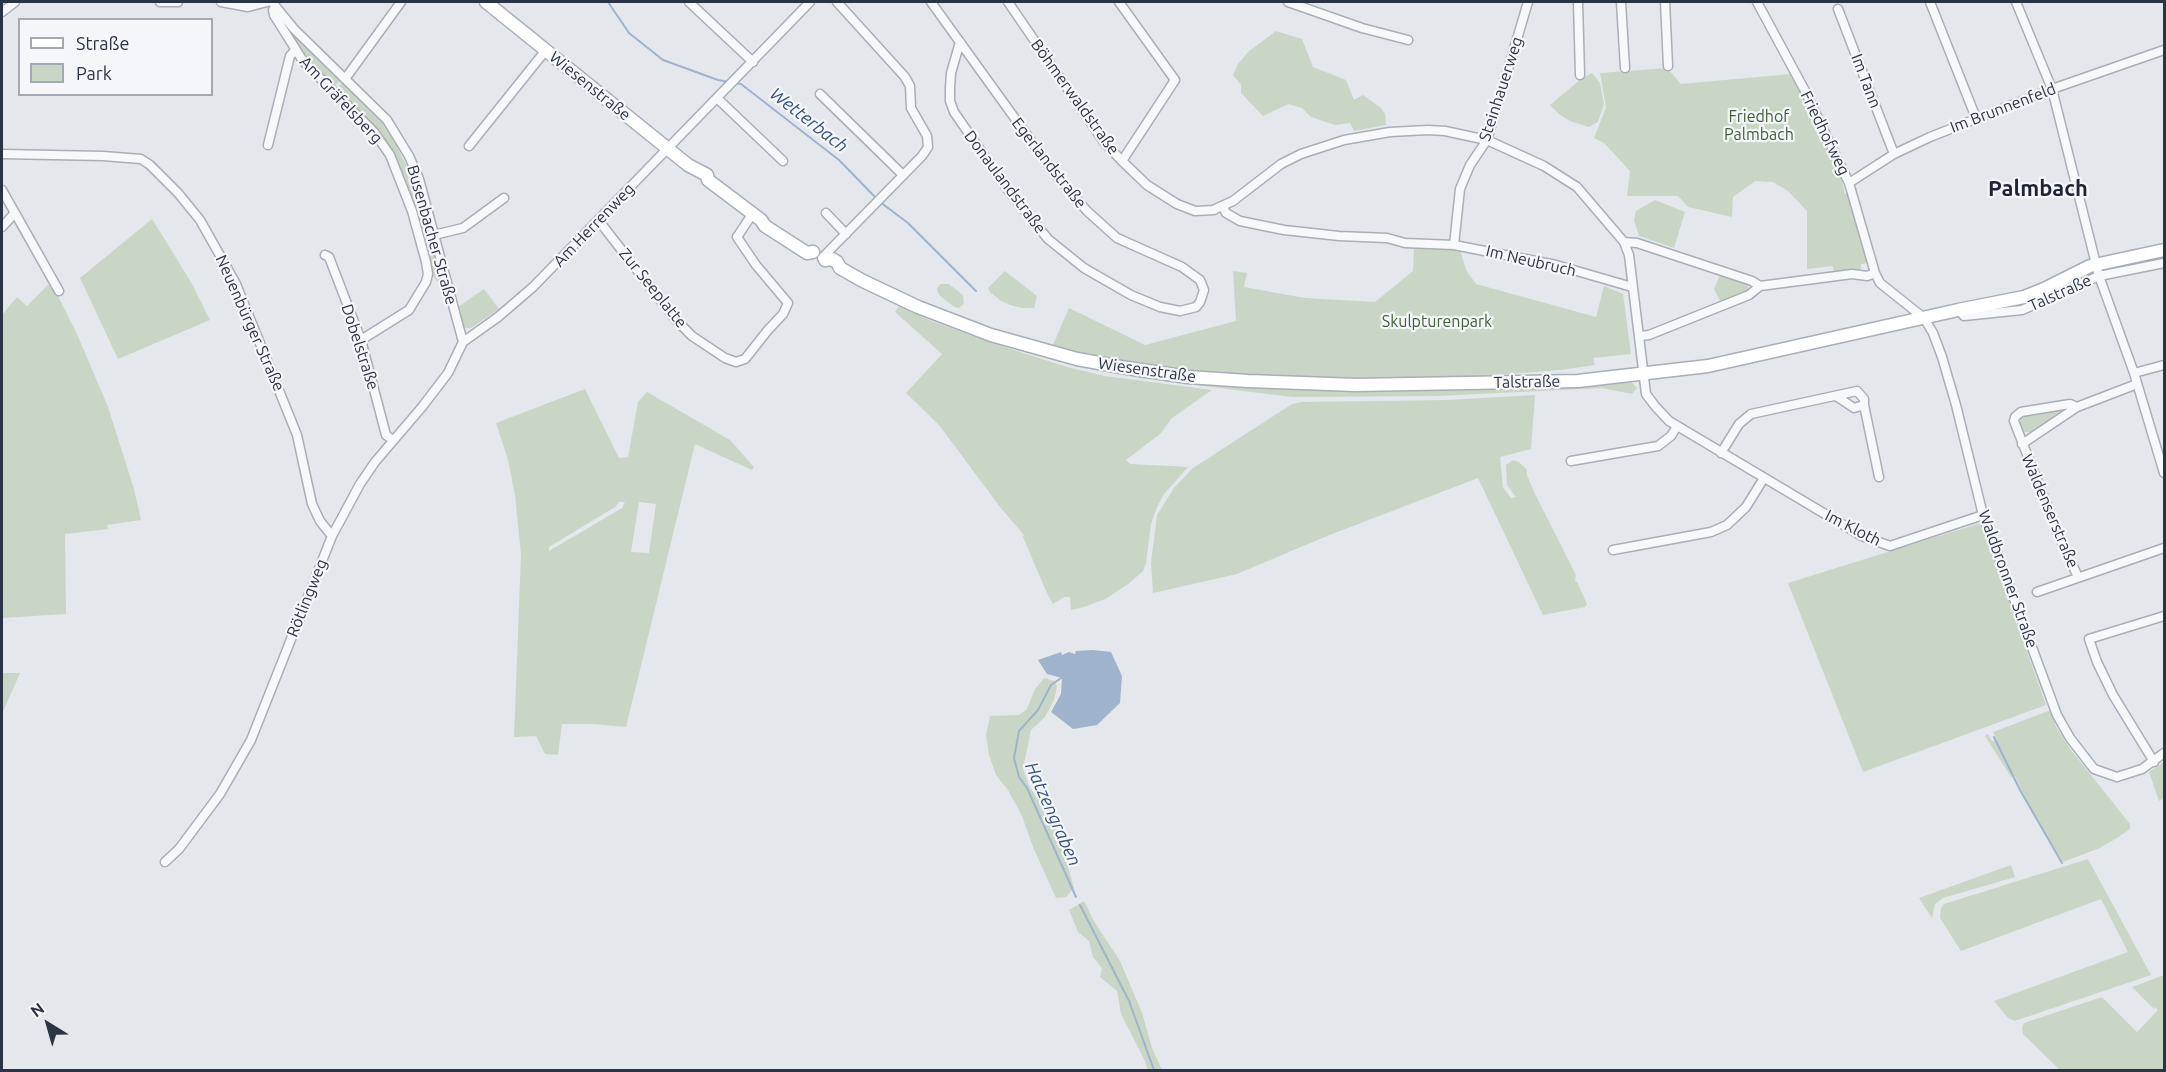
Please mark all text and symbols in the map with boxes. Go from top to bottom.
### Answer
legend [18,18,213,96]
text: Straße [76,33,129,53]
street label: Steinhauerweg [1475,34,1527,144]
street label: Böhmerwaldstraße [1027,36,1123,158]
street label: Wiesenstraße [546,47,634,125]
street label: Im Tann [1847,51,1885,111]
street label: Am Gräfelsberg [296,52,386,148]
text: Park [76,63,112,83]
street label: Im Brunnenfeld [1947,79,2059,137]
water label: Wetterbach [766,83,852,157]
street label: Friedhofweg [1796,88,1854,178]
park label: Friedhof Palmbach [1724,107,1794,145]
street label: Egerlandstraße [1008,114,1090,212]
street label: Donaulandstraße [960,127,1050,237]
street label: Busenbacher Straße [403,163,461,307]
district label: Palmbach [1988,176,2088,202]
street label: Am Herrenweg [549,179,639,271]
street label: Im Neubruch [1484,241,1578,281]
street label: Zur Seeplatte [615,244,691,332]
street label: Neuenbürger Straße [211,252,289,394]
street label: Talstraße [2026,271,2094,315]
street label: Dobelstraße [337,302,383,392]
park label: Skulpturenpark [1382,312,1492,332]
street label: Wiesenstraße [1097,354,1197,386]
street label: Talstraße [1494,372,1560,392]
street label: Waldenserstraße [2017,451,2083,571]
street label: Im Kloth [1822,506,1884,550]
street label: Waldbronner Straße [1974,507,2042,651]
street label: Rötlingweg [283,556,331,640]
water label: Hatzengraben [1020,759,1086,869]
north arrow [18,994,78,1054]
text: N [27,999,47,1020]

